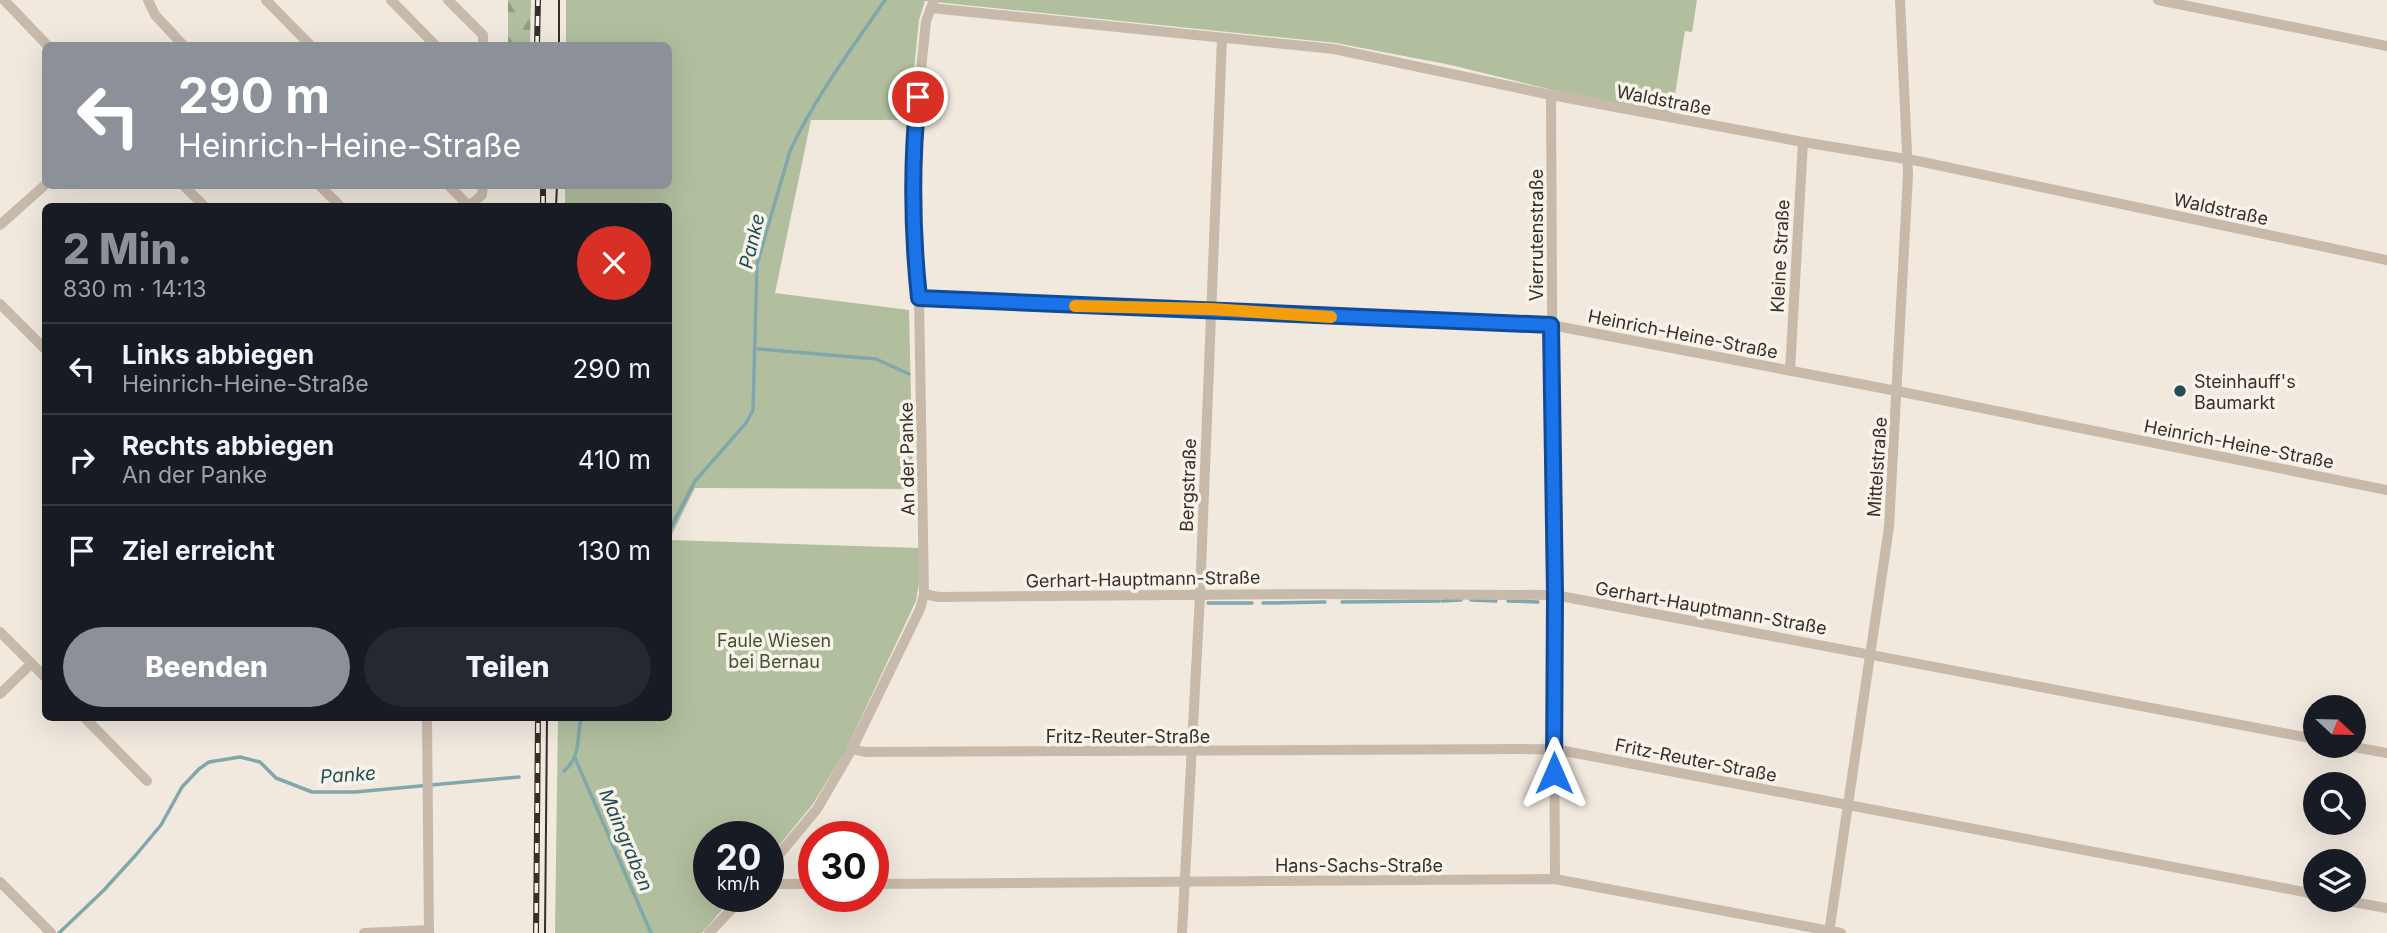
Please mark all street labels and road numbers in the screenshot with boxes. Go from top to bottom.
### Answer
street label: Waldstraße [1615,81,1713,119]
street label: Vierrutenstraße [1526,169,1547,301]
street label: Waldstraße [2172,189,2270,229]
street label: Kleine Straße [1767,199,1793,313]
street label: Heinrich-Heine-Straße [1586,305,1780,363]
street label: An der Panke [896,402,918,516]
street label: Heinrich-Heine-Straße [2142,415,2336,473]
street label: Mittelstraße [1863,416,1891,518]
street label: Bergstraße [1176,438,1200,532]
street label: Gerhart-Hauptmann-Straße [1025,566,1261,592]
street label: Gerhart-Hauptmann-Straße [1593,577,1829,639]
street label: Fritz-Reuter-Straße [1046,726,1210,747]
street label: Fritz-Reuter-Straße [1613,734,1779,786]
street label: Hans-Sachs-Straße [1275,855,1443,876]

